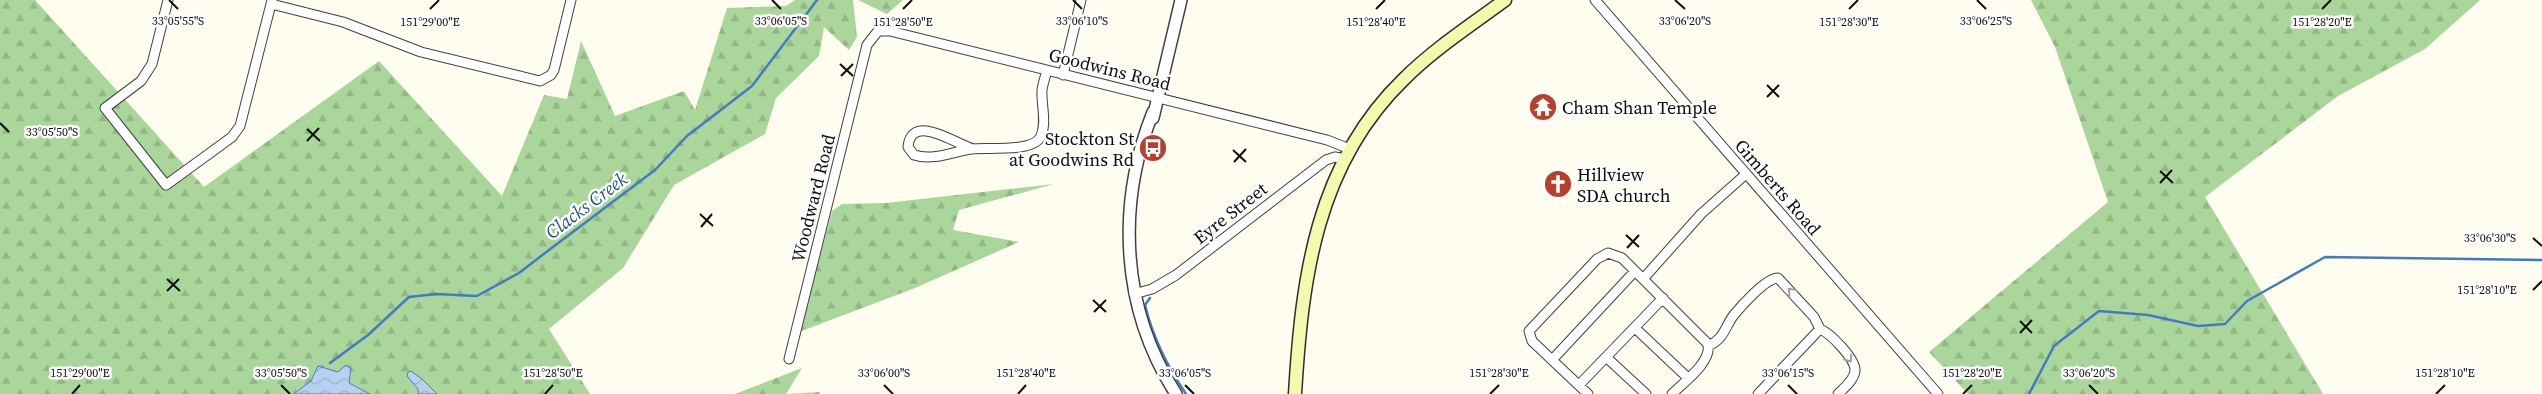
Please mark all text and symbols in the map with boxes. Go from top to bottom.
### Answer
text: 33°05'55"S [152,13,204,29]
text: 33°06'05"S [755,13,807,29]
text: 33°06'10"S [1056,13,1108,29]
text: 33°06'20"S [1659,13,1711,29]
text: 33°06'25"S [1960,13,2012,29]
text: 151°29'00"E [400,14,460,30]
text: 151°28'50"E [873,14,933,30]
text: 151°28'40"E [1346,14,1406,30]
text: 151°28'30"E [1819,14,1879,30]
text: 151°28'20"E [2292,14,2352,30]
street label: Goodwins Road [1046,42,1174,96]
temple icon: Cham Shan Temple [1528,92,1558,122]
place label: Cham Shan Temple [1562,95,1717,120]
text: 33°05'50"S [26,124,78,140]
place label: Stockton St at Goodwins Rd [1009,126,1134,172]
street label: Woodward Road [785,131,841,265]
bus stop icon: Stockton St at Goodwins Rd [1138,133,1168,163]
street label: Gimberts Road [1729,134,1827,240]
place label: Hillview SDA church [1577,162,1671,208]
water label: Clacks Creek [540,166,632,244]
church icon: Hillview SDA church [1543,169,1573,199]
street label: Eyre Street [1188,176,1272,250]
text: 33°06'30"S [2464,230,2516,246]
text: 151°28'10"E [2457,282,2517,298]
one-way arrow [1788,287,1797,296]
one-way arrow [1843,354,1853,363]
text: 151°29'00"E [50,365,110,381]
text: 33°05'50"S [255,365,307,381]
text: 151°28'50"E [523,365,583,381]
text: 33°06'00"S [858,365,910,381]
text: 151°28'40"E [996,365,1056,381]
text: 33°06'05"S [1159,365,1211,381]
text: 151°28'30"E [1469,365,1529,381]
text: 33°06'15"S [1762,365,1814,381]
text: 151°28'20"E [1942,365,2002,381]
text: 33°06'20"S [2063,365,2115,381]
text: 151°28'10"E [2415,365,2475,381]

